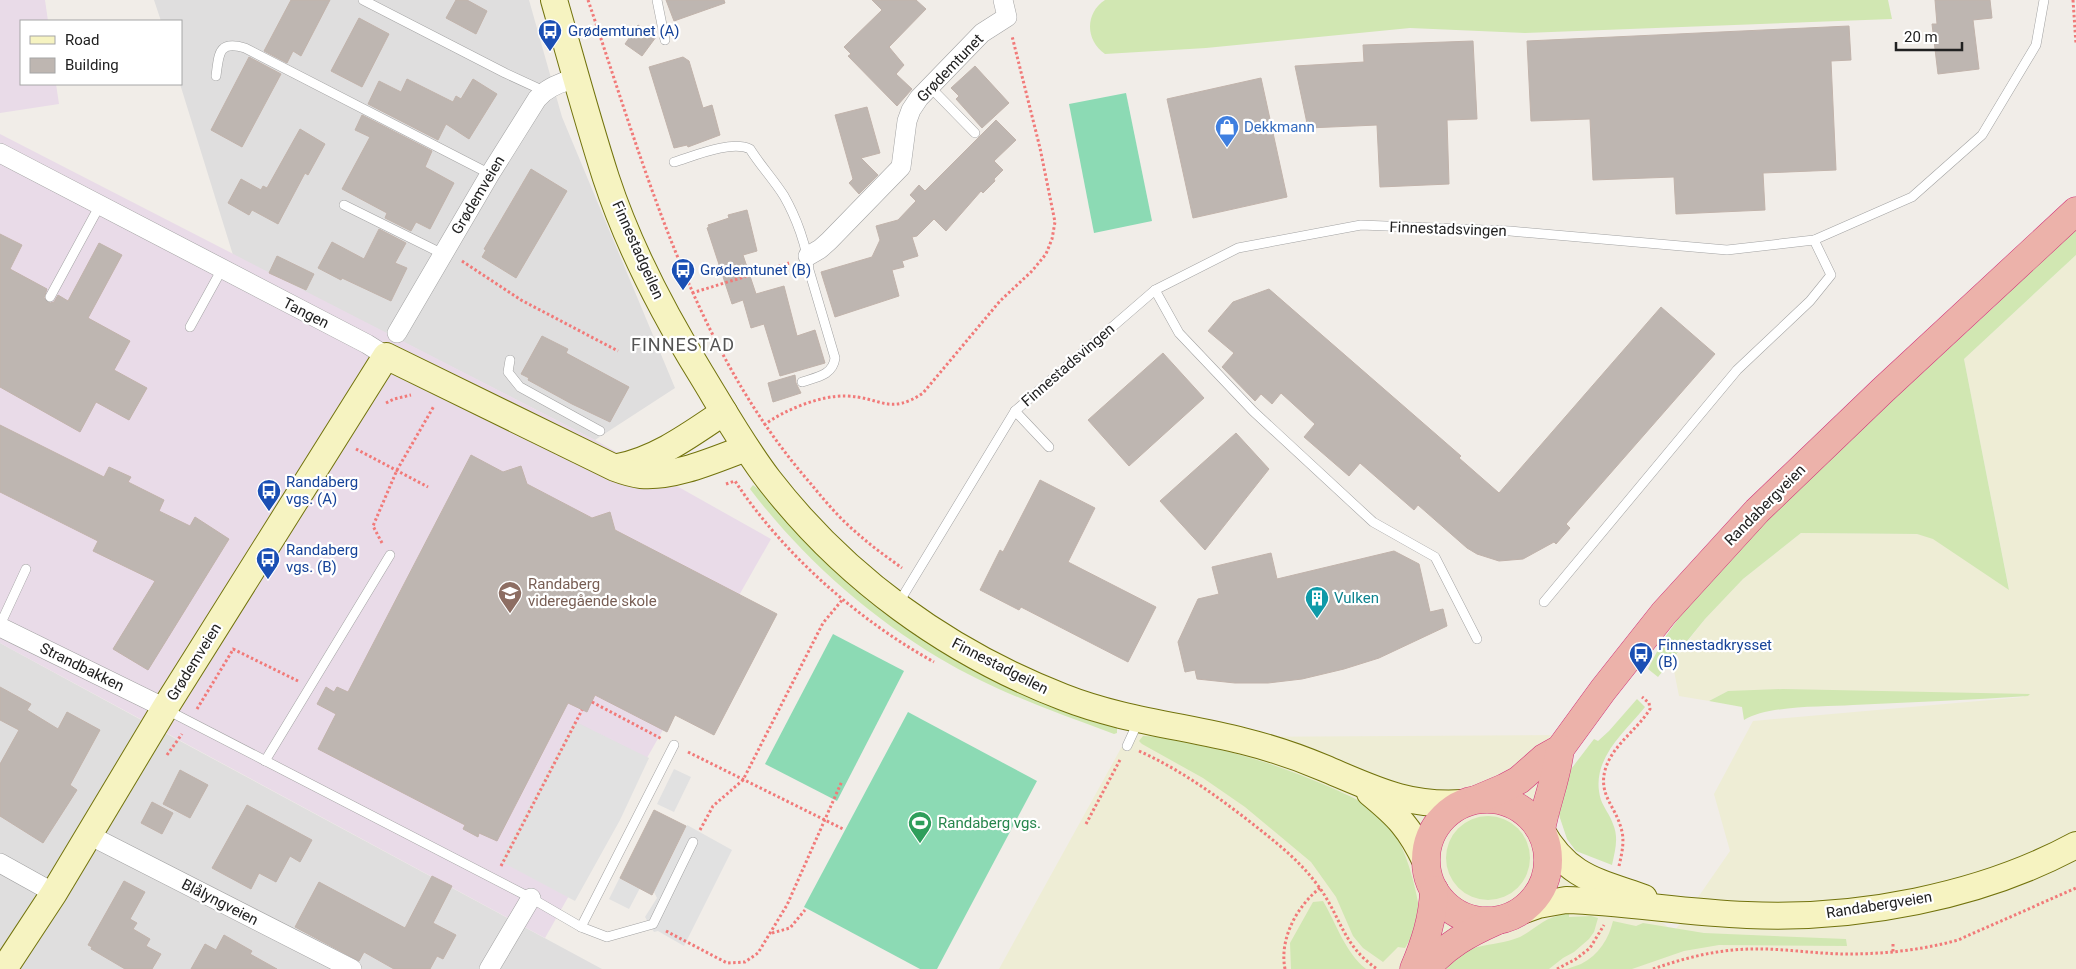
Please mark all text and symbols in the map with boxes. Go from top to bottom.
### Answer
bus stop icon: Grødemtunet (A) [537,18,563,52]
legend [20,20,182,85]
scale bar [1896,20,1962,52]
place label: Grødemtunet (A) [568,22,680,40]
text: 20 m [1904,28,1938,46]
street label: Grødemtunet [913,30,987,106]
text: Road [65,31,99,49]
text: Building [65,56,119,74]
shop icon: Dekkmann [1214,114,1240,148]
place label: Dekkmann [1244,118,1315,136]
street label: Grødemveien [448,152,508,238]
street label: Finnestadgeilen [608,198,668,302]
street label: Finnestadsvingen [1389,218,1507,240]
bus stop icon: Grødemtunet (B) [670,257,696,291]
place label: Grødemtunet (B) [700,261,811,279]
street label: Tangen [280,294,332,332]
street label: Finnestadsvingen [1018,320,1118,410]
district label: FINNESTAD [631,334,735,355]
street label: Randabergveien [1721,461,1809,549]
place label: Randaberg vgs. (A) [286,473,358,508]
bus stop icon: Randaberg vgs. (A) [256,478,282,512]
place label: Randaberg vgs. (B) [286,541,358,576]
bus stop icon: Randaberg vgs. (B) [255,546,281,580]
place label: Randaberg videregående skole [528,575,657,610]
school or university icon: Randaberg videregående skole [497,580,523,614]
building icon: Vulken [1304,585,1330,619]
place label: Vulken [1334,589,1379,607]
street label: Grødemveien [163,620,225,704]
street label: Finnestadgeilen [949,634,1051,698]
place label: Finnestadkrysset (B) [1658,636,1772,671]
street label: Strandbakken [37,639,127,695]
bus stop icon: Finnestadkrysset (B) [1628,641,1654,675]
sports icon: Randaberg vgs. [907,810,933,844]
place label: Randaberg vgs. [938,814,1041,832]
street label: Blålyngveien [179,875,261,929]
street label: Randabergveien [1825,888,1933,922]

